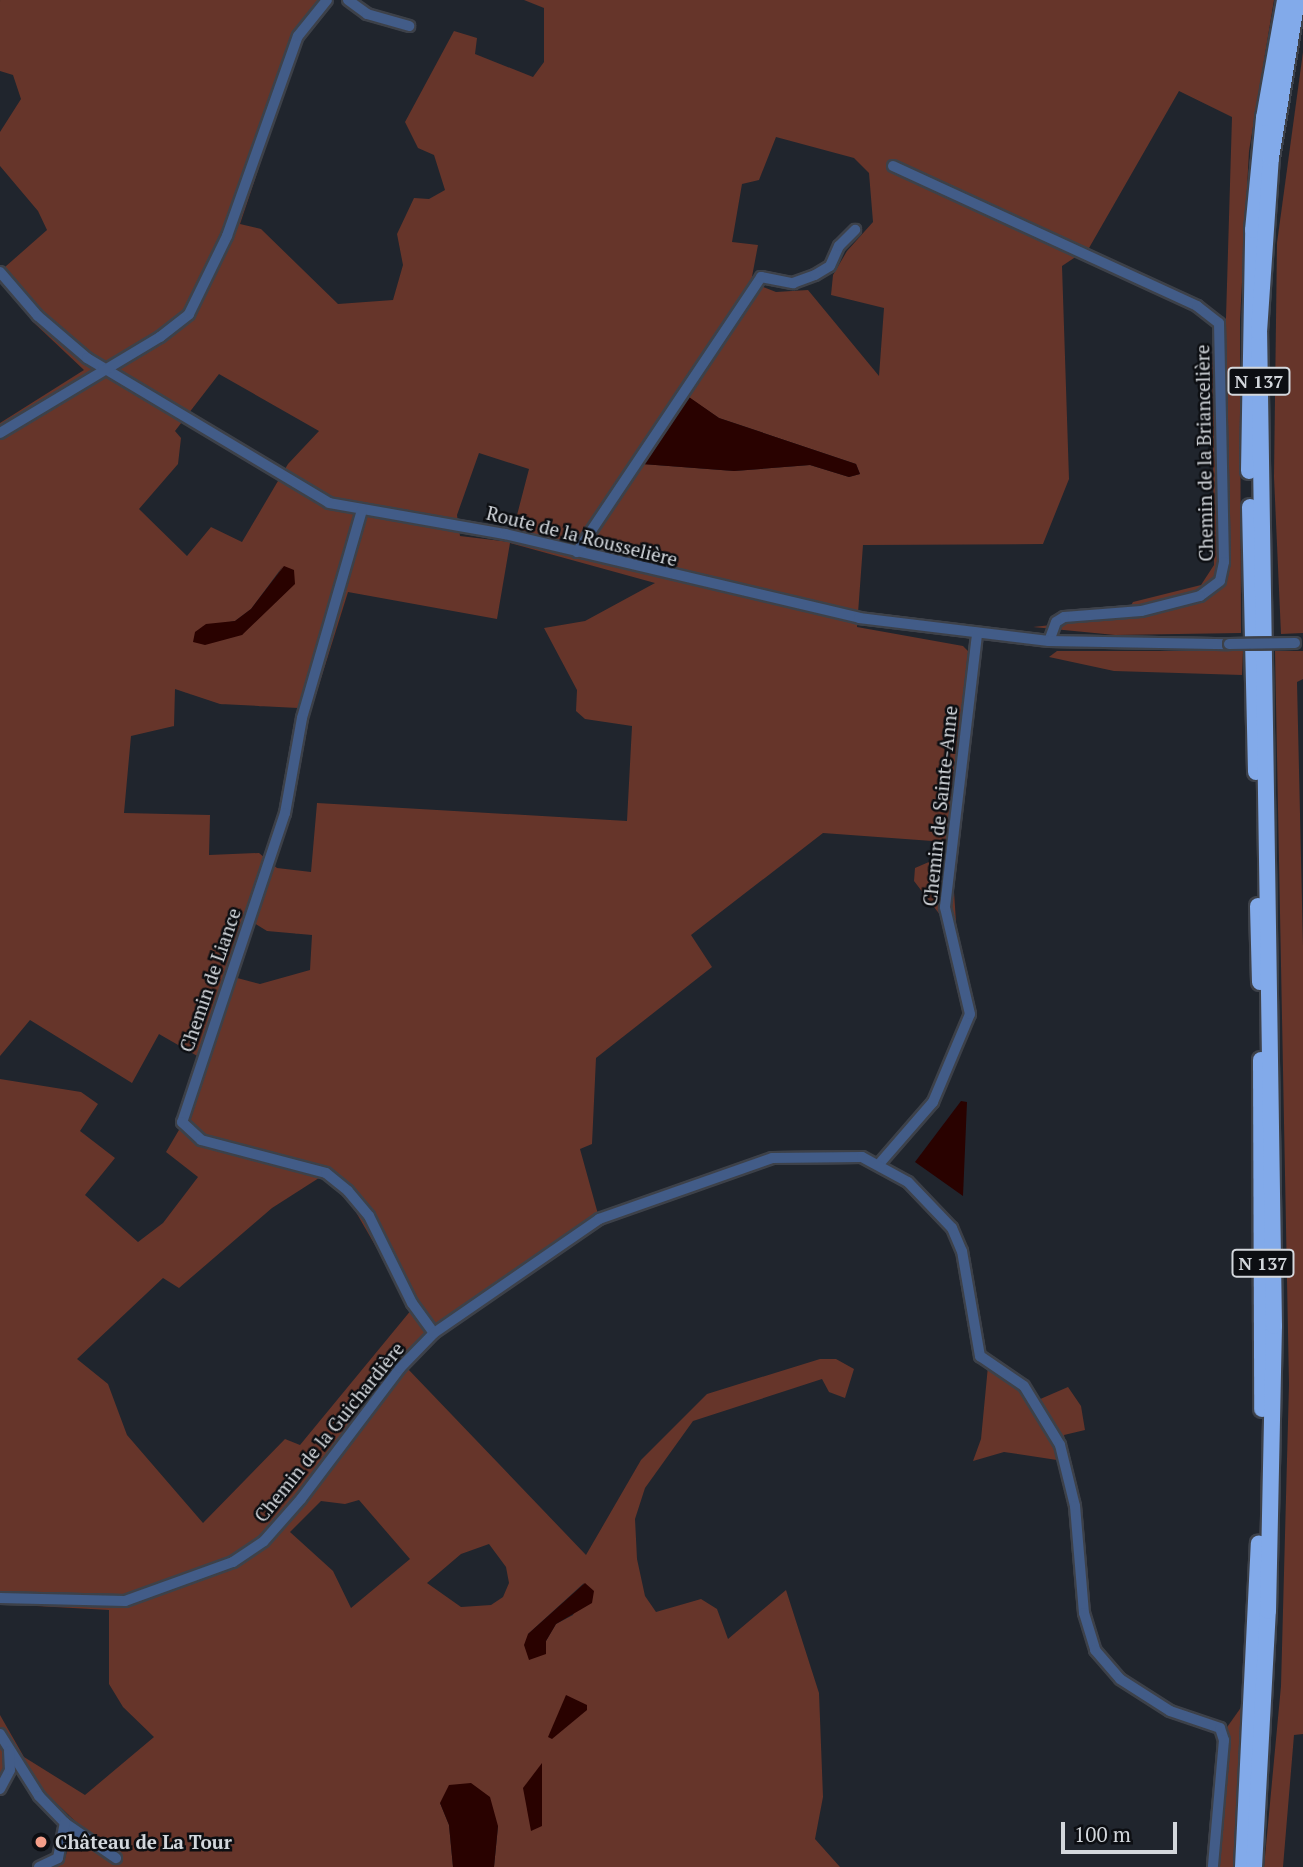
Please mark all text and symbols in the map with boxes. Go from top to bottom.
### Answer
street label: Chemin de la Briancelière [1191,344,1217,562]
road number: N 137 [1226,366,1292,396]
street label: Route de la Rousselière [484,501,680,571]
street label: Chemin de Sainte-Anne [918,705,962,907]
street label: Chemin de Liance [175,905,245,1055]
road number: N 137 [1230,1248,1296,1278]
street label: Chemin de la Guichardière [249,1337,409,1527]
scale bar [1065,1808,1180,1852]
text: 100 m [1074,1820,1131,1848]
place label: Château de La Tour [55,1831,232,1853]
marker: Château de La Tour [33,1834,49,1850]

